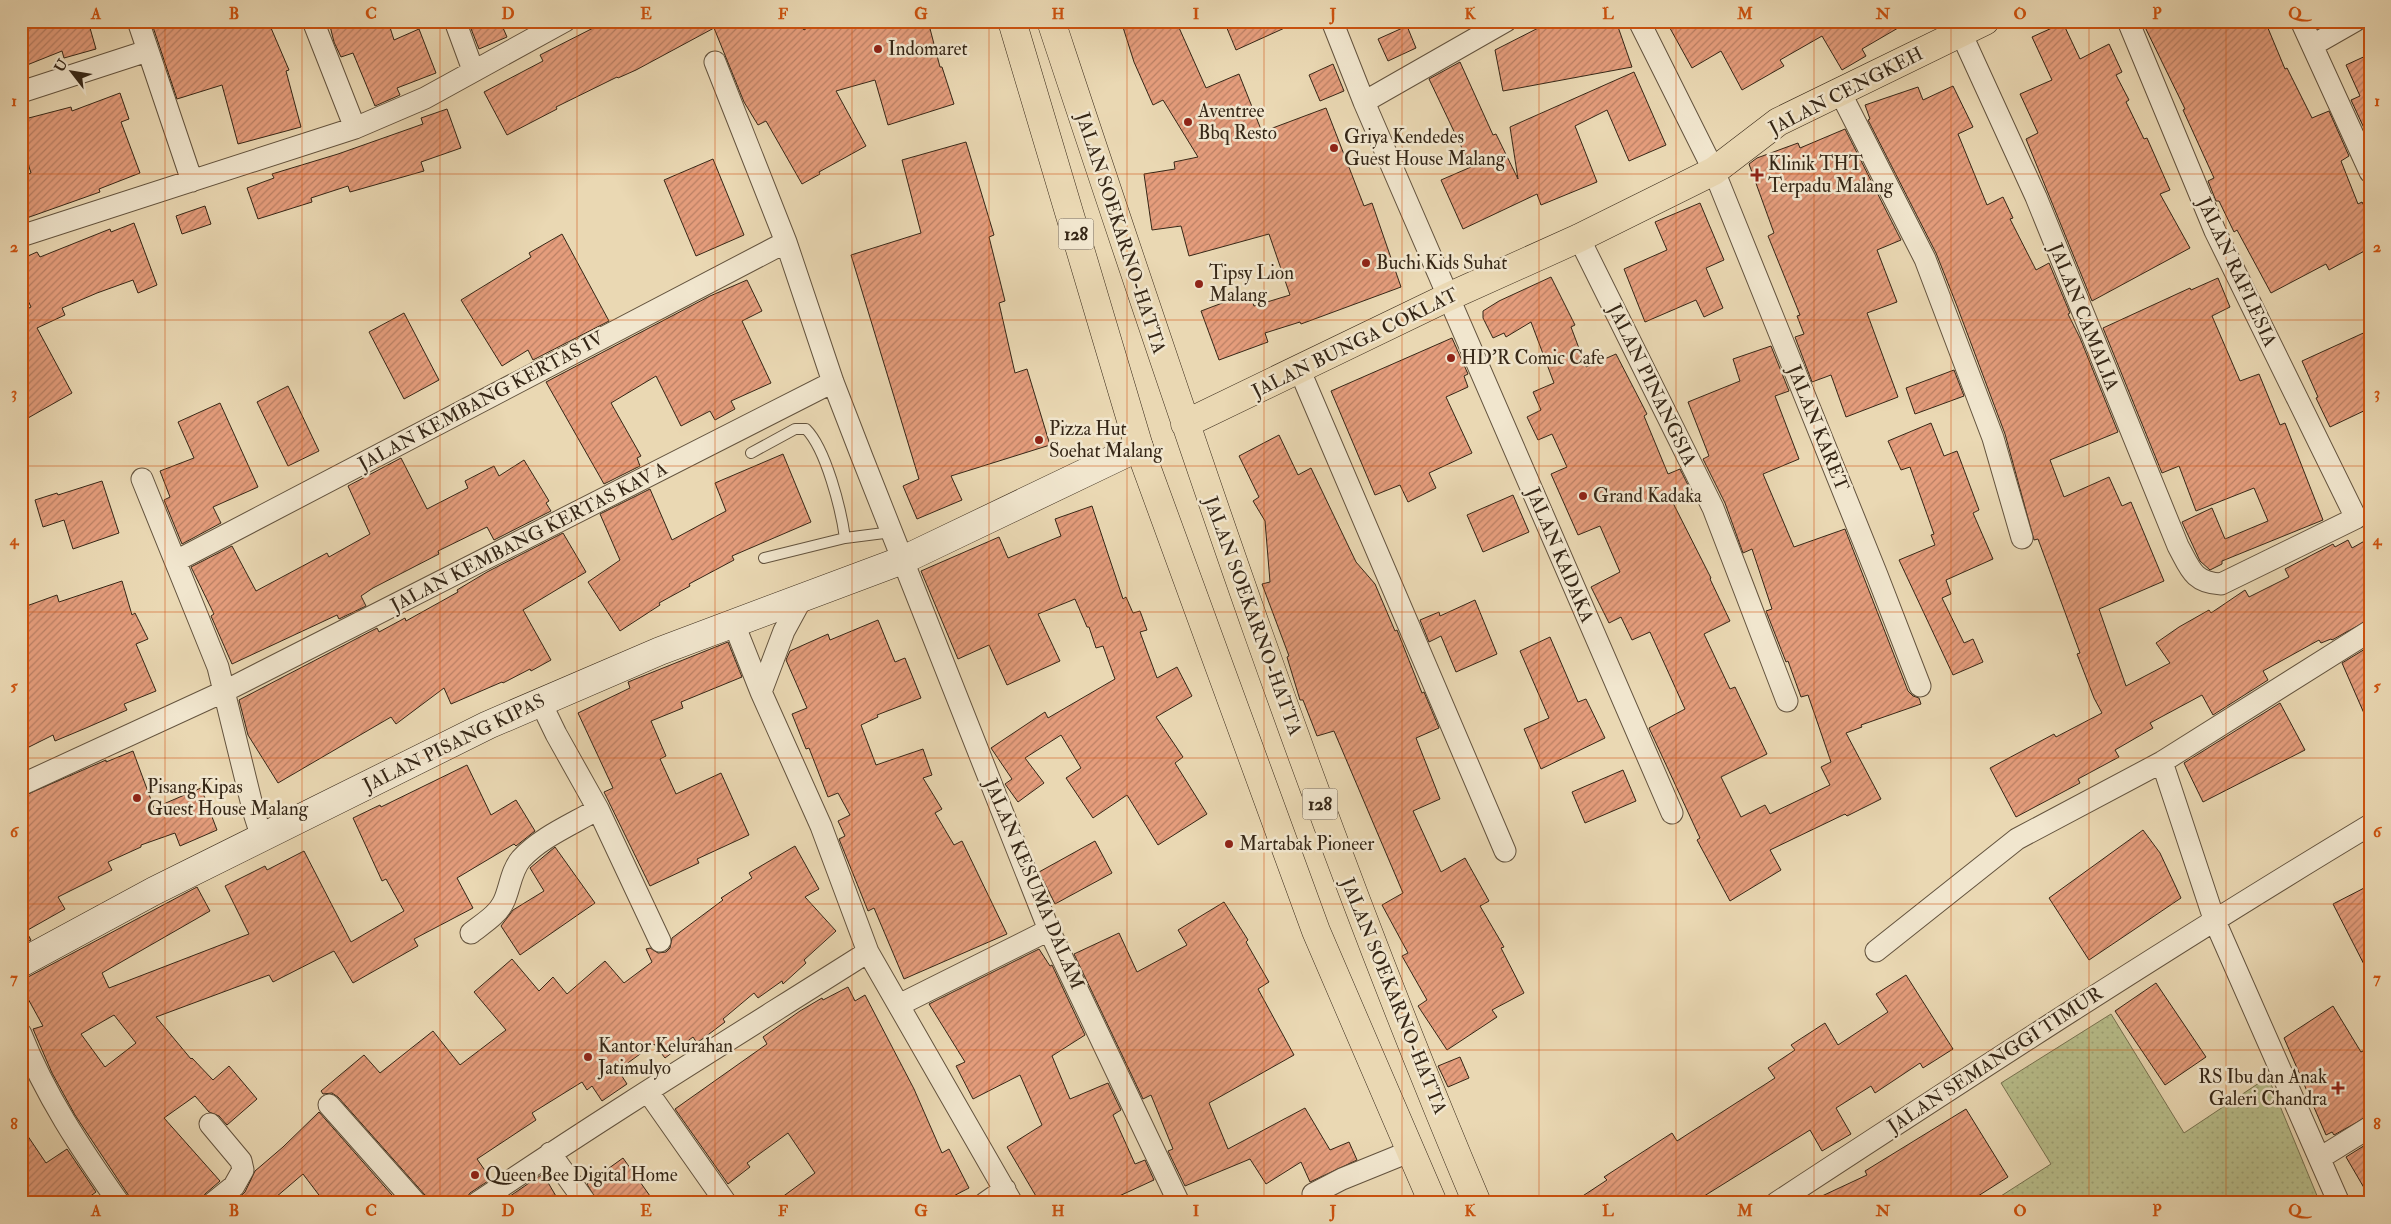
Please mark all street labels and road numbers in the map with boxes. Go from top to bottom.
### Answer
street label: JALAN CENGKEH [1764,42,1927,141]
street label: JALAN SOEKARNO-HATTA [1070,108,1171,357]
street label: JALAN RAFLESIA [2191,192,2282,351]
road number: 128 [1058,218,1094,250]
street label: JALAN CAMALIA [2043,239,2125,394]
street label: JALAN BUNGA COKLAT [1247,283,1462,404]
street label: JALAN PINANGSIA [1602,299,1702,470]
street label: JALAN KEMBANG KERTAS IV [353,326,609,477]
street label: JALAN KARET [1781,361,1854,494]
street label: JALAN KEMBANG KERTAS KAV A [386,457,671,618]
street label: JALAN KADAKA [1520,483,1599,626]
street label: JALAN SOEKARNO-HATTA [1198,492,1307,739]
street label: JALAN PISANG KIPAS [358,689,549,798]
street label: JALAN KESUMA DALAM [978,774,1089,993]
road number: 128 [1302,789,1338,820]
street label: JALAN SOEKARNO-HATTA [1335,873,1452,1118]
street label: JALAN SEMANGGI TIMUR [1882,981,2107,1139]

